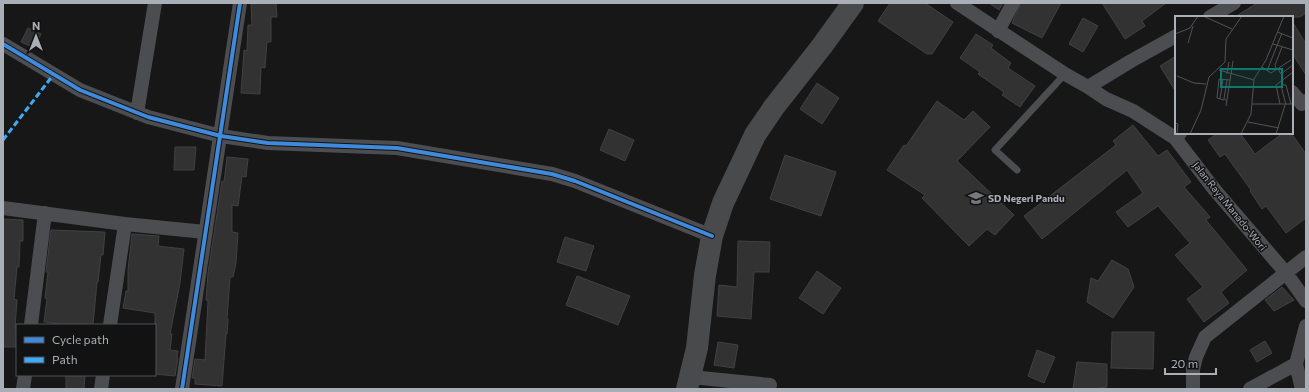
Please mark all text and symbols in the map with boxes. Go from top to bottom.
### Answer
north arrow [16,16,56,56]
inset map [1175,16,1293,134]
text: N [32,19,40,32]
street label: Jalan Raya Manado-Wori [1190,159,1270,253]
school or university icon: SD Negeri Pandu [967,189,985,207]
place label: SD Negeri Pandu [988,192,1065,204]
legend [16,324,156,376]
text: Cycle path [52,332,109,346]
scale bar [1165,350,1216,376]
text: Path [52,352,78,366]
text: 20 m [1171,356,1198,370]

